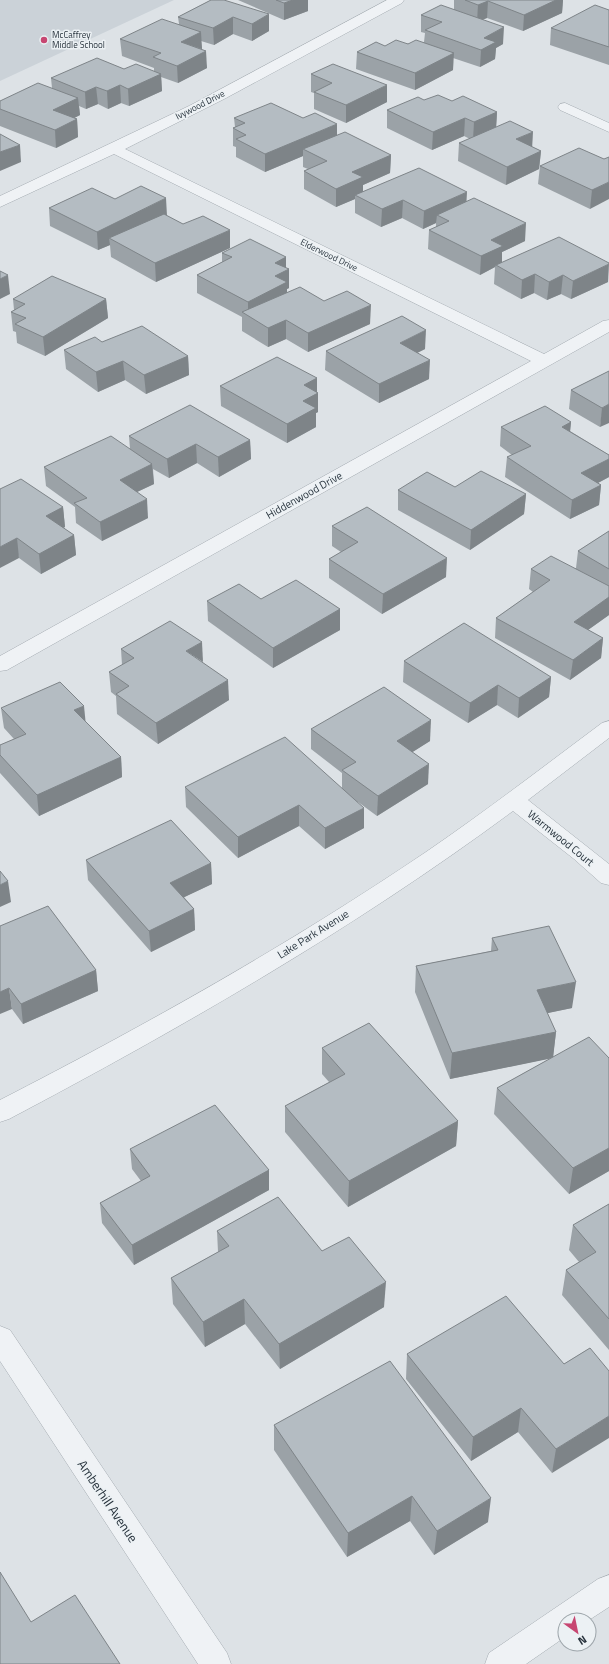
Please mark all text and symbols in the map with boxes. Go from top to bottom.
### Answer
place label: McCaffrey Middle School [52,28,105,51]
marker: McCaffrey Middle School [39,35,49,45]
street label: Ivywood Drive [173,86,227,123]
street label: Elderwood Drive [298,235,360,274]
street label: Hiddenwood Drive [263,467,345,523]
street label: Warmwood Court [524,806,598,870]
street label: Lake Park Avenue [274,905,352,962]
street label: Amberhill Avenue [73,1456,143,1546]
north arrow [557,1612,597,1652]
text: N [575,1632,590,1649]

